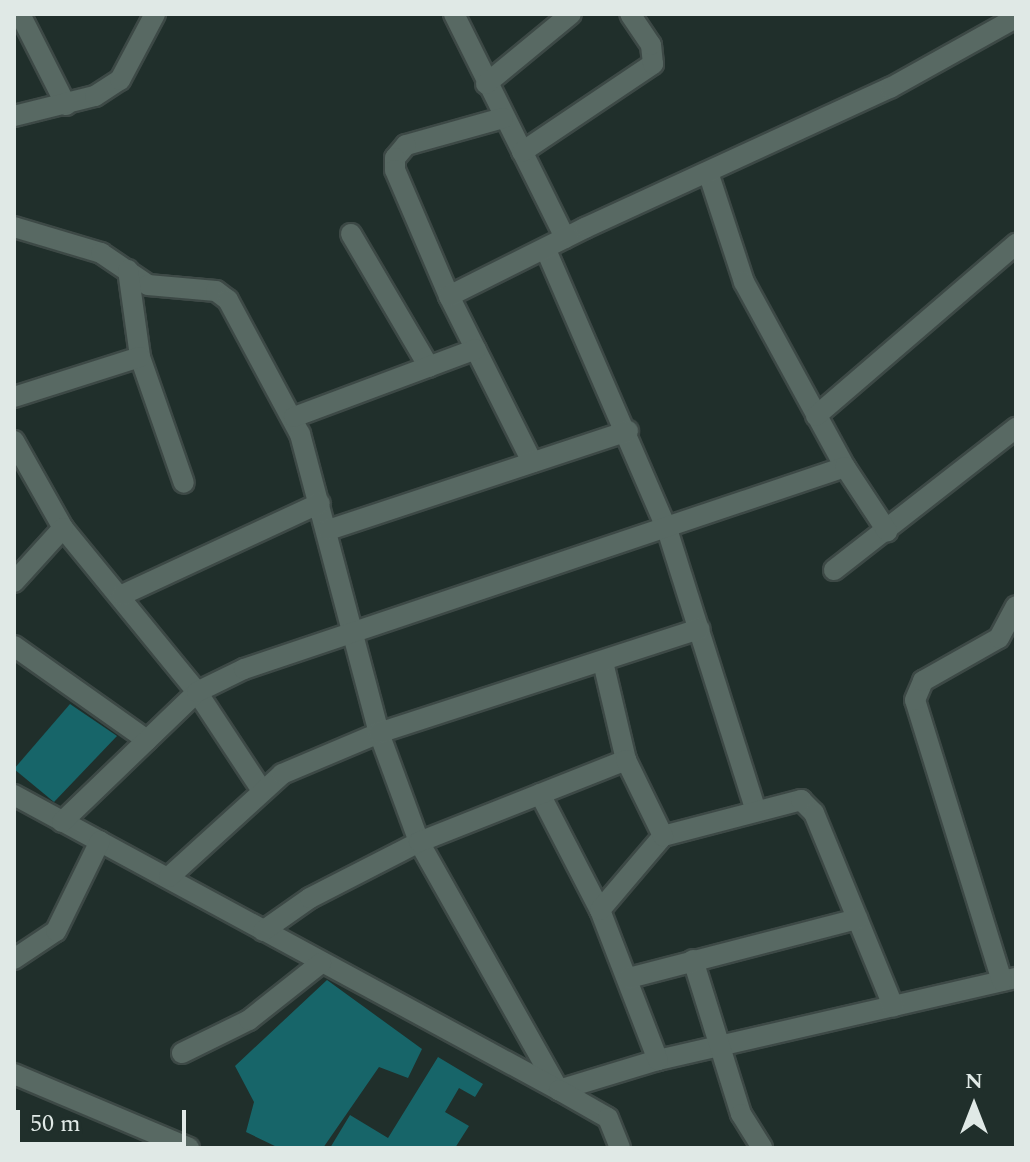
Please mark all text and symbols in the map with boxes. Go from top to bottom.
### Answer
text: N [965,1065,983,1098]
north arrow [934,1066,1014,1146]
scale bar [20,1094,190,1144]
text: 50 m [30,1106,81,1142]

